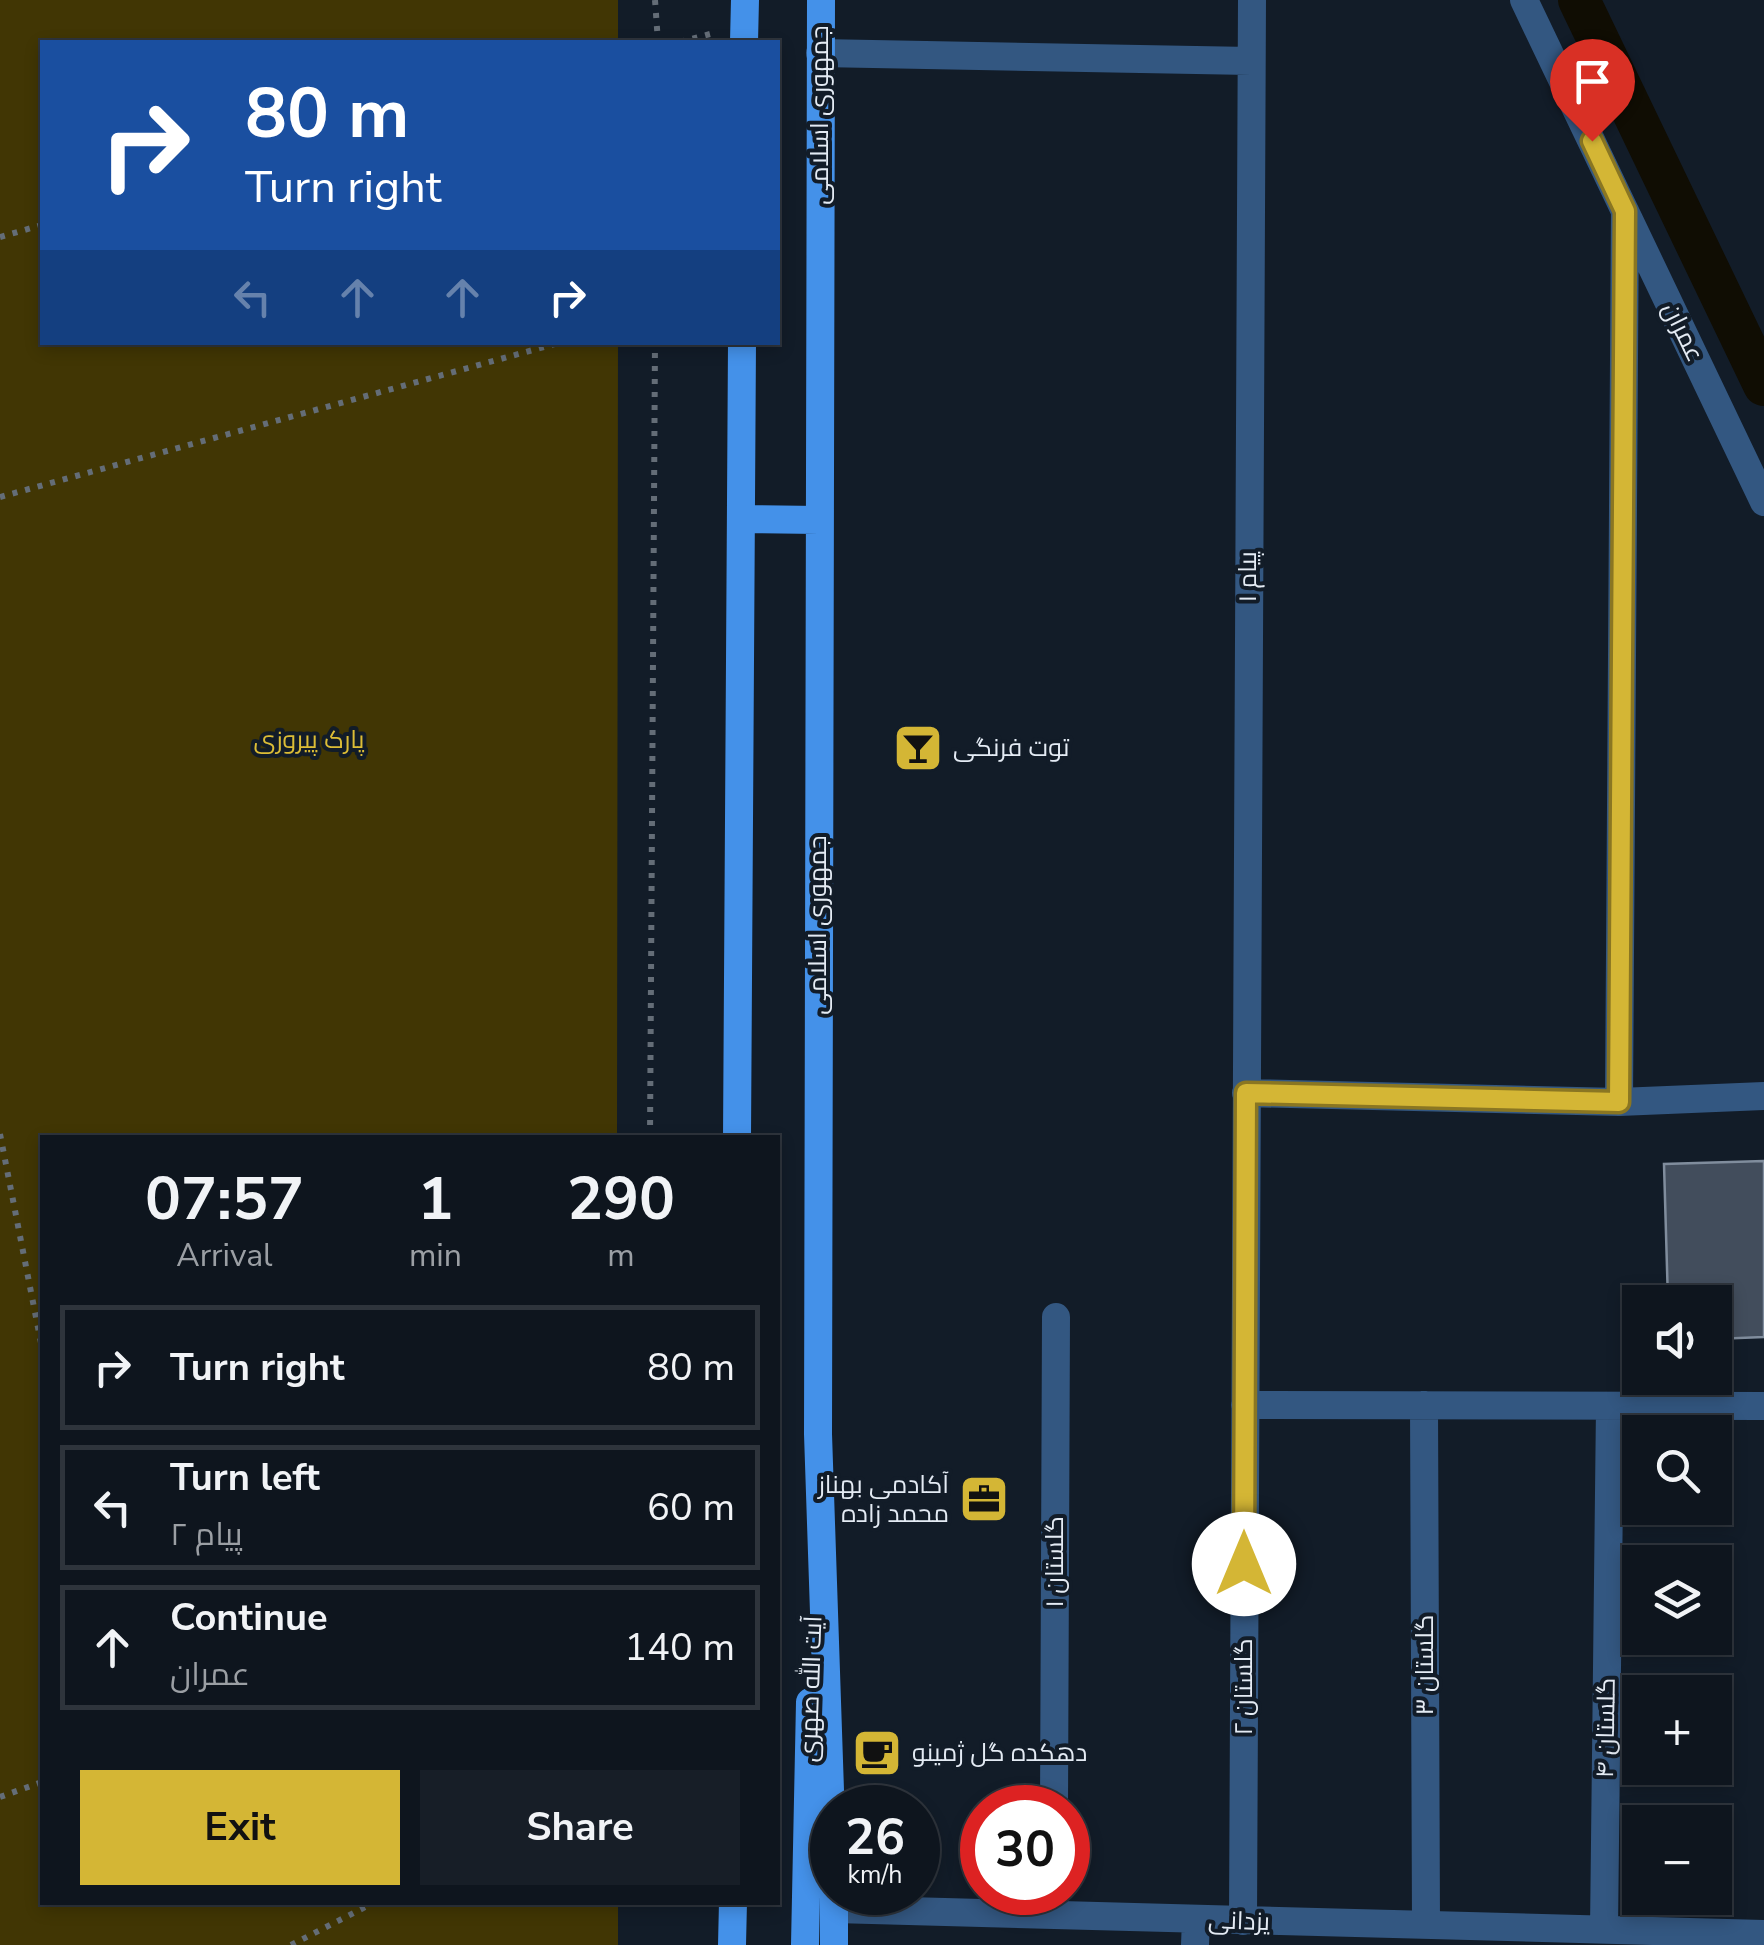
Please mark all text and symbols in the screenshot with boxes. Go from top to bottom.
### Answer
street label: جمهوری اسلامی [803,25,837,205]
pin [1550,39,1635,142]
icon: arrive [1565,54,1620,109]
text: 80 m [245,66,409,162]
icon: right [80,80,210,210]
text: Turn right [245,157,442,218]
icon: left [225,270,280,325]
icon: ahead [330,270,385,325]
icon: ahead [435,270,490,325]
icon: right [540,270,595,325]
street label: عمران [1654,296,1712,368]
street label: پیام ۱ [1231,551,1265,603]
bar icon: توت فرنگی [892,722,944,774]
park label: پارک پیروزی [254,723,365,757]
place label: توت فرنگی [953,731,1070,765]
street label: جمهوری اسلامی [801,835,835,1015]
text: 07:57 [145,1158,304,1240]
text: 1 [417,1158,453,1240]
text: 290 [567,1158,675,1240]
text: Arrival [176,1234,273,1277]
text: min [409,1234,462,1277]
text: m [607,1234,635,1277]
map controls [1622,1285,1732,1915]
button: sound [1622,1285,1732,1395]
icon: right [85,1340,140,1395]
text: Turn right [170,1342,345,1393]
text: 80 m [647,1342,735,1393]
button: search [1622,1415,1732,1525]
text: Turn left [170,1452,320,1503]
place label: آکادمی بهناز محمد زاده [816,1468,949,1531]
office icon: آکادمی بهناز محمد زاده [958,1473,1010,1525]
icon: left [85,1480,140,1535]
text: 60 m [647,1482,735,1533]
position arrow [1192,1512,1296,1616]
text: پیام ۲ [170,1513,243,1556]
street label: گلستان ۱ [1038,1516,1072,1608]
button: layers [1622,1545,1732,1655]
text: Continue [170,1592,328,1643]
street label: آیت الله صهری [791,1615,831,1763]
street label: گلستان ۳ [1408,1615,1442,1715]
icon: ahead [85,1620,140,1675]
text: 140 m [624,1622,735,1673]
street label: گلستان ۲ [1227,1638,1261,1736]
text: عمران [170,1653,250,1696]
button: + [1622,1675,1732,1785]
street label: گلستان ۴ [1588,1677,1624,1779]
cafe icon: دهکده گل ژمینو [851,1727,903,1779]
place label: دهکده گل ژمینو [912,1736,1087,1770]
button: Exit [80,1770,400,1885]
button: Share [420,1770,740,1885]
speed limit sign: 30 [960,1785,1090,1915]
text: 26 [845,1803,905,1872]
button: − [1622,1805,1732,1915]
text: km/h [847,1858,903,1892]
street label: یزدانی [1208,1903,1271,1939]

